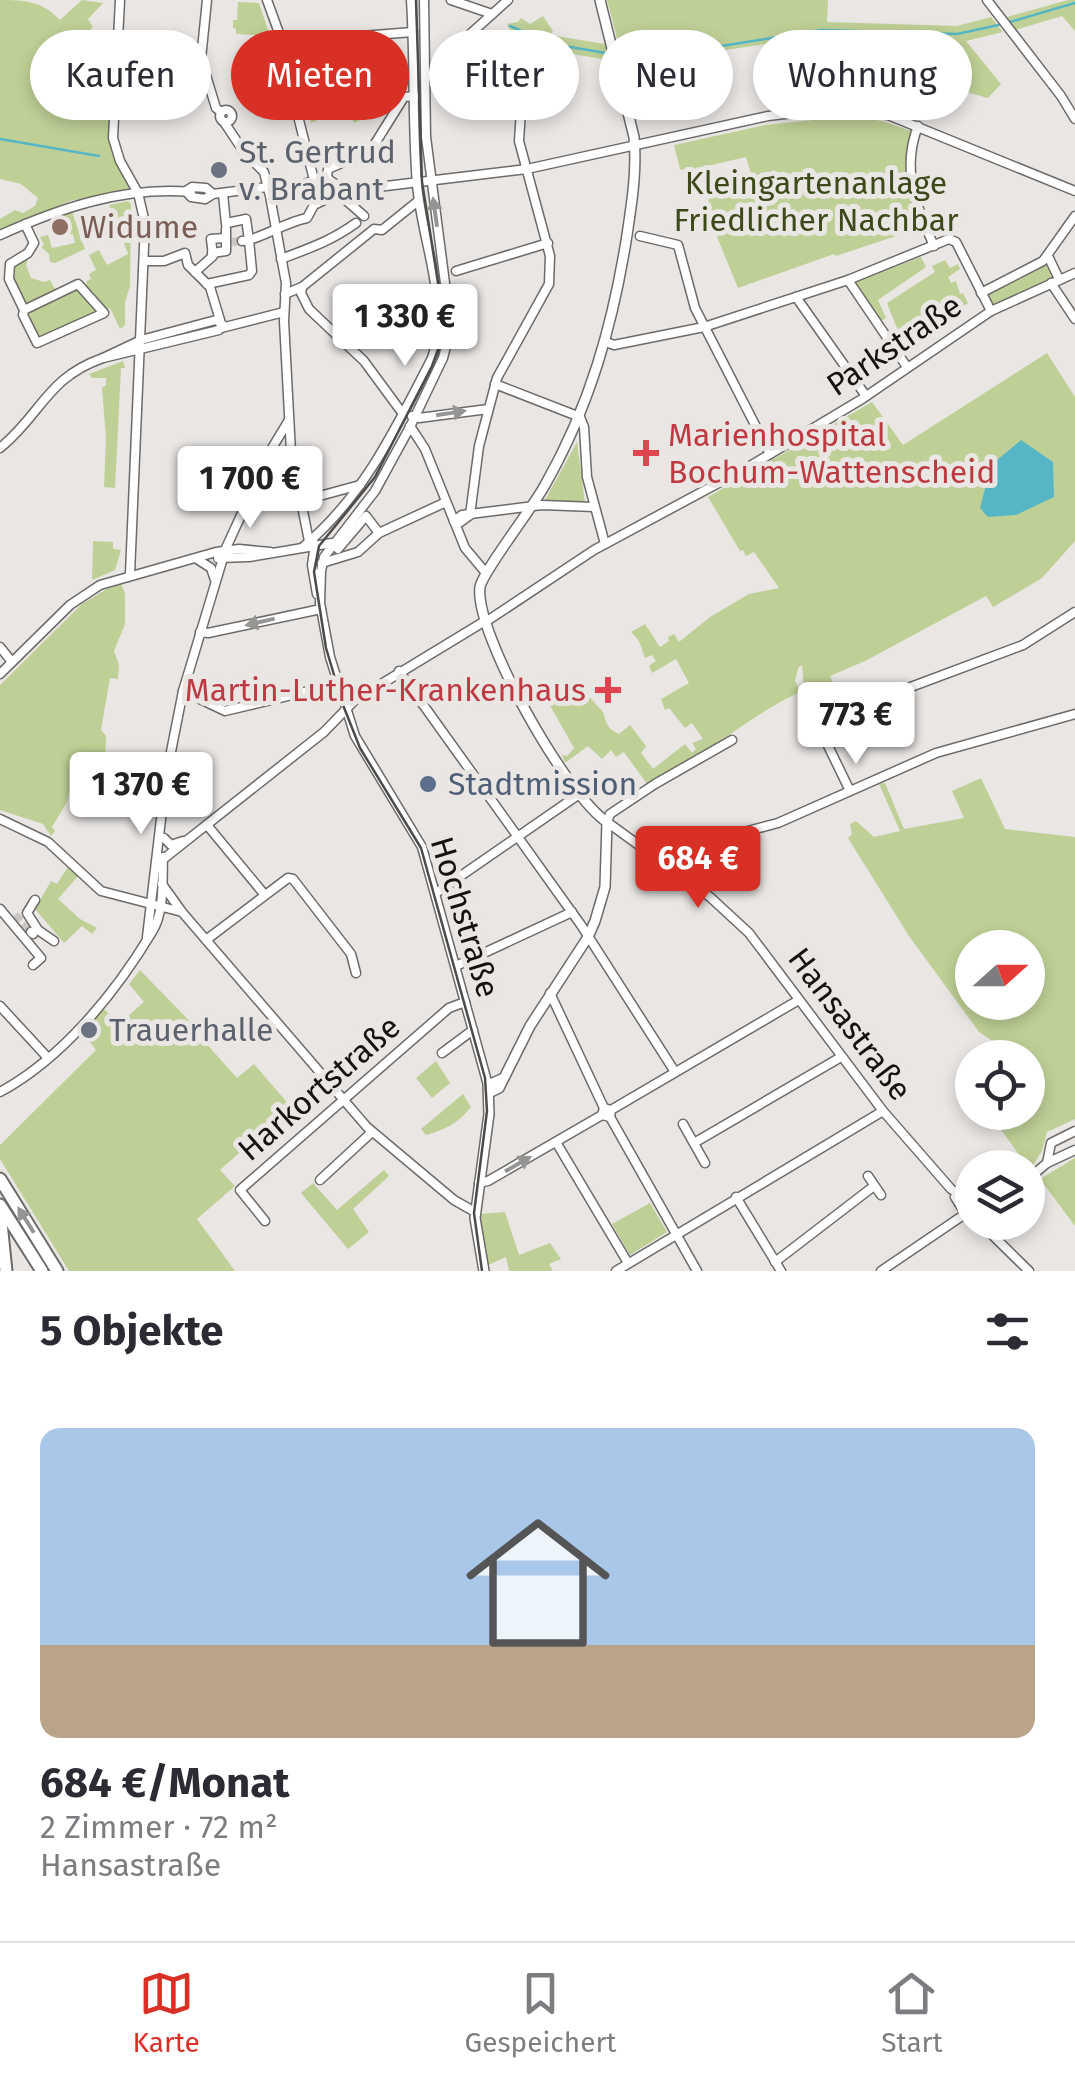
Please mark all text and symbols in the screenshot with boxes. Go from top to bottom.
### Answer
chip: Kaufen [30,30,211,120]
chip: Mieten [231,30,409,120]
chip: Filter [429,30,579,120]
chip: Neu [599,30,733,120]
chip: Wohnung [753,30,972,120]
place label: St. Gertrud v. Brabant [239,133,396,208]
marker: St. Gertrud v. Brabant [208,159,230,181]
park label: Kleingartenanlage Friedlicher Nachbar [673,164,959,239]
one-way arrow [426,195,442,227]
place label: Widume [80,208,198,246]
marker: Widume [49,216,71,238]
pin: 1 330 € [313,284,497,369]
street label: Parkstraße [819,286,969,404]
text: 1 330 € [355,297,455,335]
one-way arrow [436,405,468,420]
place label: Marienhospital Bochum-Wattenscheid [668,416,995,491]
marker: Marienhospital Bochum-Wattenscheid [633,440,659,466]
pin: 1 700 € [158,446,342,531]
text: 1 700 € [200,459,301,497]
one-way arrow [244,615,275,630]
place label: Martin-Luther-Krankenhaus [185,671,586,709]
marker: Martin-Luther-Krankenhaus [595,677,621,703]
pin: 773 € [786,682,926,767]
text: 773 € [820,695,892,733]
pin: 1 370 € [49,752,233,837]
text: 1 370 € [92,765,190,803]
place label: Stadtmission [448,765,637,803]
marker: Stadtmission [417,773,439,795]
pin: 684 € [628,826,768,911]
street label: Hochstraße [423,832,507,1002]
text: 684 € [657,839,739,877]
north arrow [955,930,1045,1020]
map controls [955,930,1045,1240]
street label: Hansastraße [780,940,920,1108]
street label: Harkortstraße [230,1007,408,1169]
place label: Trauerhalle [109,1011,274,1049]
marker: Trauerhalle [78,1019,100,1041]
button: locate [955,1040,1045,1130]
button: layers [955,1150,1045,1240]
one-way arrow [504,1156,532,1173]
one-way arrow [17,1206,35,1234]
icon: filters [980,1304,1035,1359]
text: 5 Objekte [40,1306,223,1356]
icon: home [448,1493,628,1673]
text: 684 €/Monat [40,1758,289,1808]
text: 2 Zimmer · 72 m² [40,1808,277,1846]
text: Hansastraße [40,1846,221,1884]
tab: Karte [132,1966,200,2059]
tab: Gespeichert [465,1966,616,2059]
tab: Start [881,1966,943,2059]

